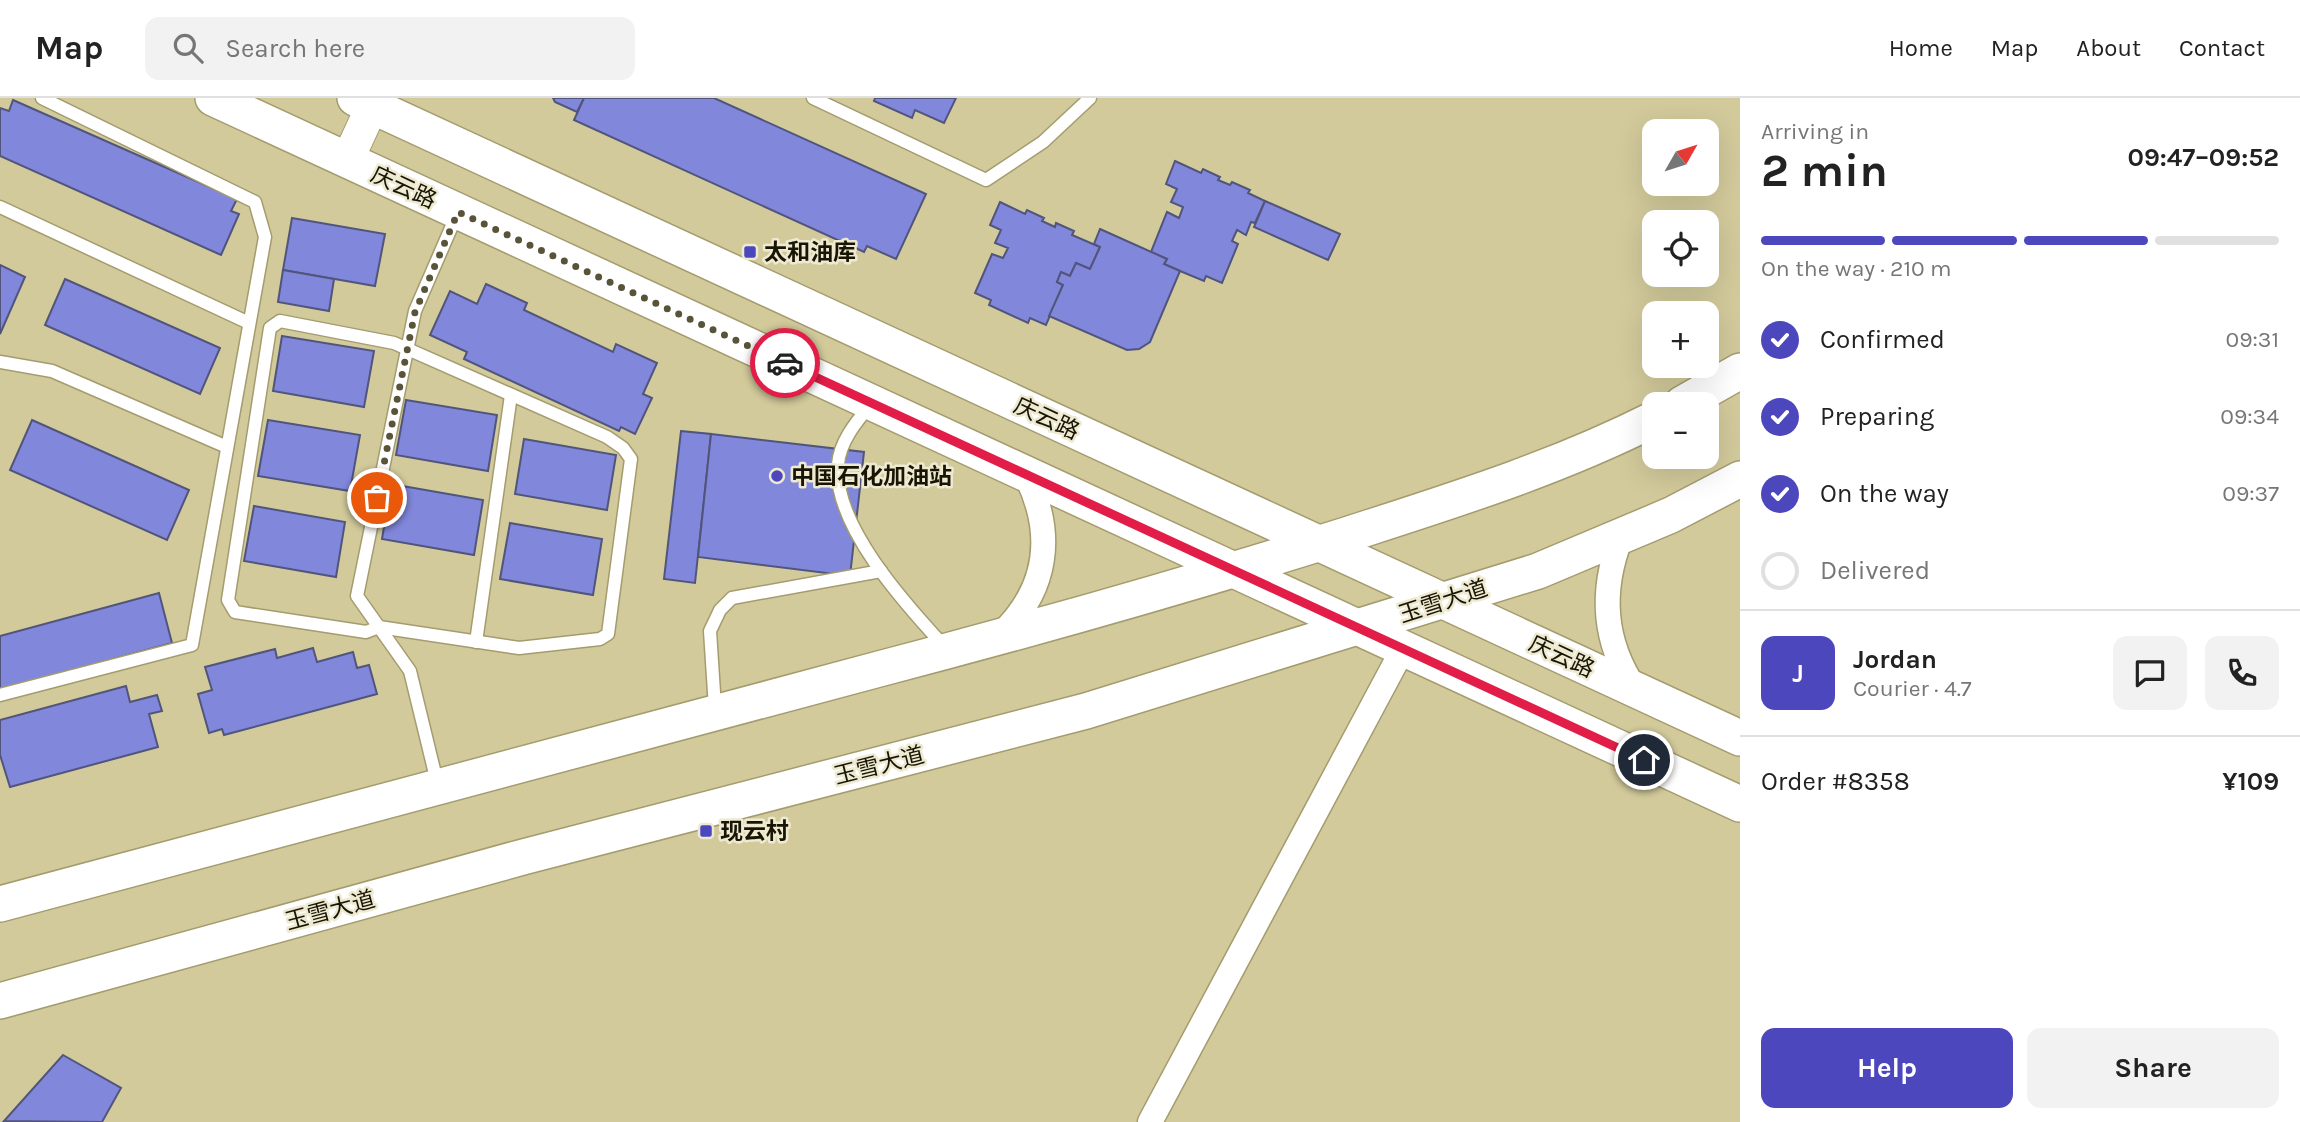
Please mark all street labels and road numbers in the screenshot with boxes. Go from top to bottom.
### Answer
street label: 庆云路 [367,161,441,214]
street label: 庆云路 [1010,392,1084,445]
street label: 玉雪大道 [1395,574,1491,629]
street label: 庆云路 [1525,630,1599,683]
street label: 玉雪大道 [831,741,927,790]
street label: 玉雪大道 [282,886,378,935]

